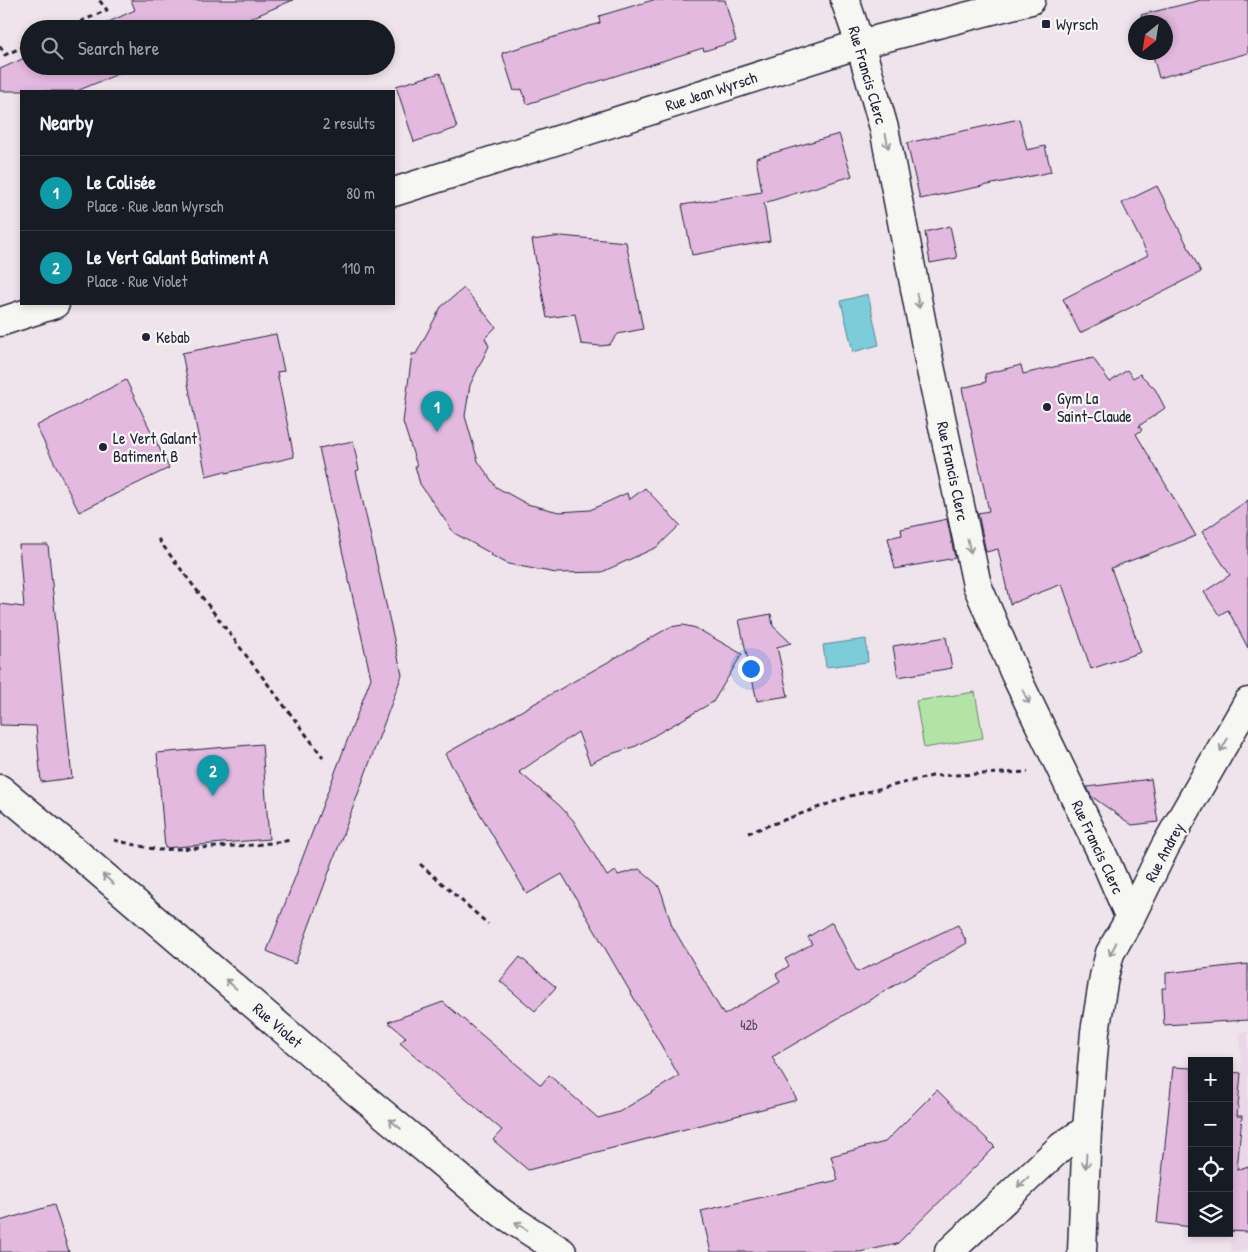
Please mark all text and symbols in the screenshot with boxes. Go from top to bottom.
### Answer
place label: Wyrsch [1056,13,1098,35]
north arrow [1128,15,1173,60]
marker: Wyrsch [1040,18,1052,30]
search box [20,20,395,75]
street label: Rue Francis Clerc [844,24,893,127]
icon: search [38,34,66,62]
text: Search here [78,35,159,61]
street label: Rue Jean Wyrsch [662,66,760,116]
text: Nearby [40,108,93,137]
text: 2 results [323,112,375,134]
one-way arrow [883,133,892,149]
text: Le Colisée [87,169,156,195]
text: 1 [53,182,59,204]
text: 80 m [346,182,375,204]
text: Place · Rue Jean Wyrsch [87,195,223,217]
text: Le Vert Galant Batiment A [87,244,268,270]
text: 2 [52,257,60,279]
text: 110 m [342,257,375,279]
text: Place · Rue Violet [87,270,187,292]
one-way arrow [913,292,923,308]
place label: Kebab [156,326,190,348]
marker: Kebab [140,331,152,343]
place label: Gym La Saint-Claude [1057,387,1132,427]
pin: 1 [421,391,453,432]
marker: Gym La Saint-Claude [1041,401,1053,413]
street label: Rue Francis Clerc [932,419,974,523]
place label: Le Vert Galant Batiment B [113,427,197,467]
marker: Le Vert Galant Batiment B [97,441,109,453]
one-way arrow [964,537,974,553]
your location [738,656,764,682]
one-way arrow [1022,689,1031,704]
one-way arrow [1218,737,1228,751]
pin: 2 [197,755,229,796]
street label: Rue Francis Clerc [1067,797,1130,898]
street label: Rue Andrey [1139,818,1189,886]
one-way arrow [101,873,114,884]
one-way arrow [1108,941,1117,956]
one-way arrow [225,979,238,990]
street label: Rue Violet [249,997,308,1053]
house number: 42b [740,1015,758,1034]
map controls [1188,1057,1233,1237]
button: + [1188,1057,1233,1102]
button: − [1188,1102,1233,1147]
one-way arrow [389,1118,402,1129]
button: locate [1188,1147,1233,1192]
one-way arrow [1081,1153,1090,1169]
one-way arrow [1017,1177,1030,1188]
button: layers [1188,1192,1233,1237]
one-way arrow [514,1221,528,1231]

